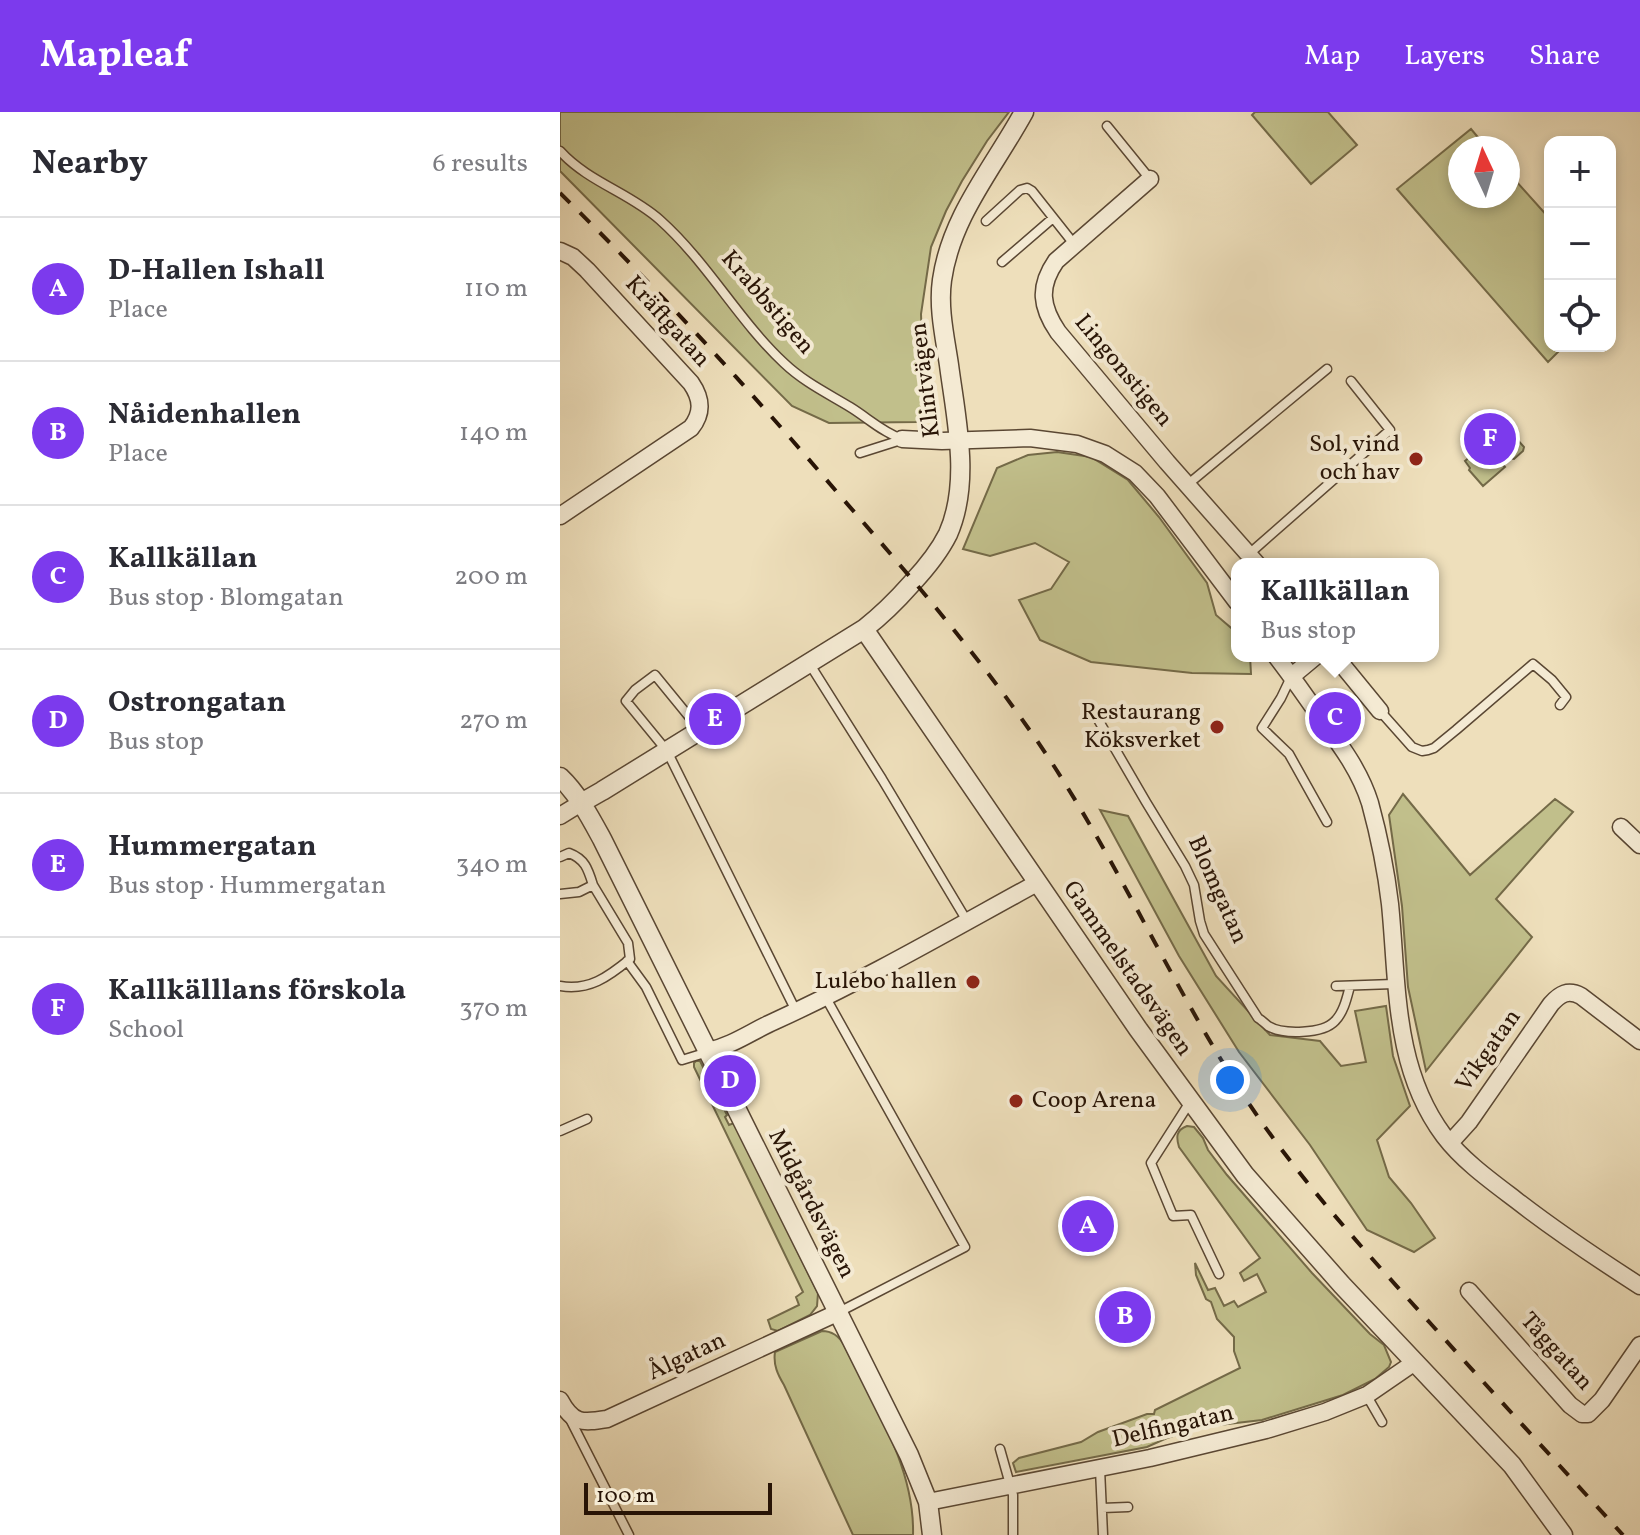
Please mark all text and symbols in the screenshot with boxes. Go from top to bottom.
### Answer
text: Mapleaf [40,30,189,83]
text: Map [1304,37,1360,76]
text: Layers [1404,37,1485,76]
text: Share [1529,37,1600,76]
north arrow [1448,136,1520,208]
map controls [1544,136,1616,352]
button: + [1544,136,1616,208]
text: Nearby [32,141,148,188]
text: 6 results [433,146,528,182]
button: − [1544,208,1616,280]
street label: Krabbstigen [712,243,822,363]
text: D-Hallen Ishall [108,250,325,292]
street label: Kräftgatan [616,268,718,376]
text: A [49,271,67,307]
text: 110 m [464,271,528,307]
button: locate [1544,280,1616,352]
text: Place [108,292,168,328]
street label: Lingonstigen [1066,307,1180,435]
street label: Klintvägen [902,320,950,440]
text: Nåidenhallen [108,394,301,436]
pin: F [1464,409,1516,469]
text: B [49,415,67,451]
text: 140 m [459,415,528,451]
place label: Sol, vind och hav [1309,428,1400,490]
text: Place [108,436,168,472]
marker: Sol, vind och hav [1407,450,1425,468]
text: Kallkällan [108,538,258,580]
popup [1231,558,1439,662]
text: C [50,559,66,595]
text: 200 m [454,559,528,595]
text: Kallkällan [1260,571,1410,613]
text: Bus stop · Blomgatan [108,580,344,616]
text: Bus stop [1260,613,1356,649]
text: Ostrongatan [108,682,286,724]
pin: C [1309,688,1361,748]
pin: E [689,689,741,749]
place label: Restaurang Köksverket [1081,696,1201,758]
text: D [48,703,68,739]
text: 270 m [459,703,528,739]
marker: Restaurang Köksverket [1208,718,1226,736]
text: Bus stop [108,724,204,760]
text: Hummergatan [108,826,317,868]
street label: Blomgatan [1178,831,1256,949]
text: E [50,847,66,883]
text: 340 m [456,847,528,883]
text: Bus stop · Hummergatan [108,868,386,904]
street label: Gammelstadsvägen [1054,874,1200,1064]
place label: Lulebo hallen [814,965,957,999]
text: Kallkälllans förskola [108,970,406,1012]
marker: Lulebo hallen [964,973,982,991]
text: F [50,991,66,1027]
text: 370 m [459,991,528,1027]
street label: Vikgatan [1448,1003,1530,1099]
text: School [108,1012,184,1048]
pin: D [704,1051,756,1111]
your location [1210,1060,1250,1100]
place label: Coop Arena [1032,1084,1156,1118]
marker: Coop Arena [1007,1092,1025,1110]
street label: Midgårdsvägen [759,1124,863,1284]
pin: A [1062,1196,1114,1256]
pin: B [1099,1287,1151,1347]
street label: Tåggatan [1512,1305,1600,1399]
street label: Ålgatan [642,1324,732,1390]
street label: Delfingatan [1109,1396,1237,1458]
scale bar [584,1479,772,1515]
text: 100 m [596,1481,655,1512]

